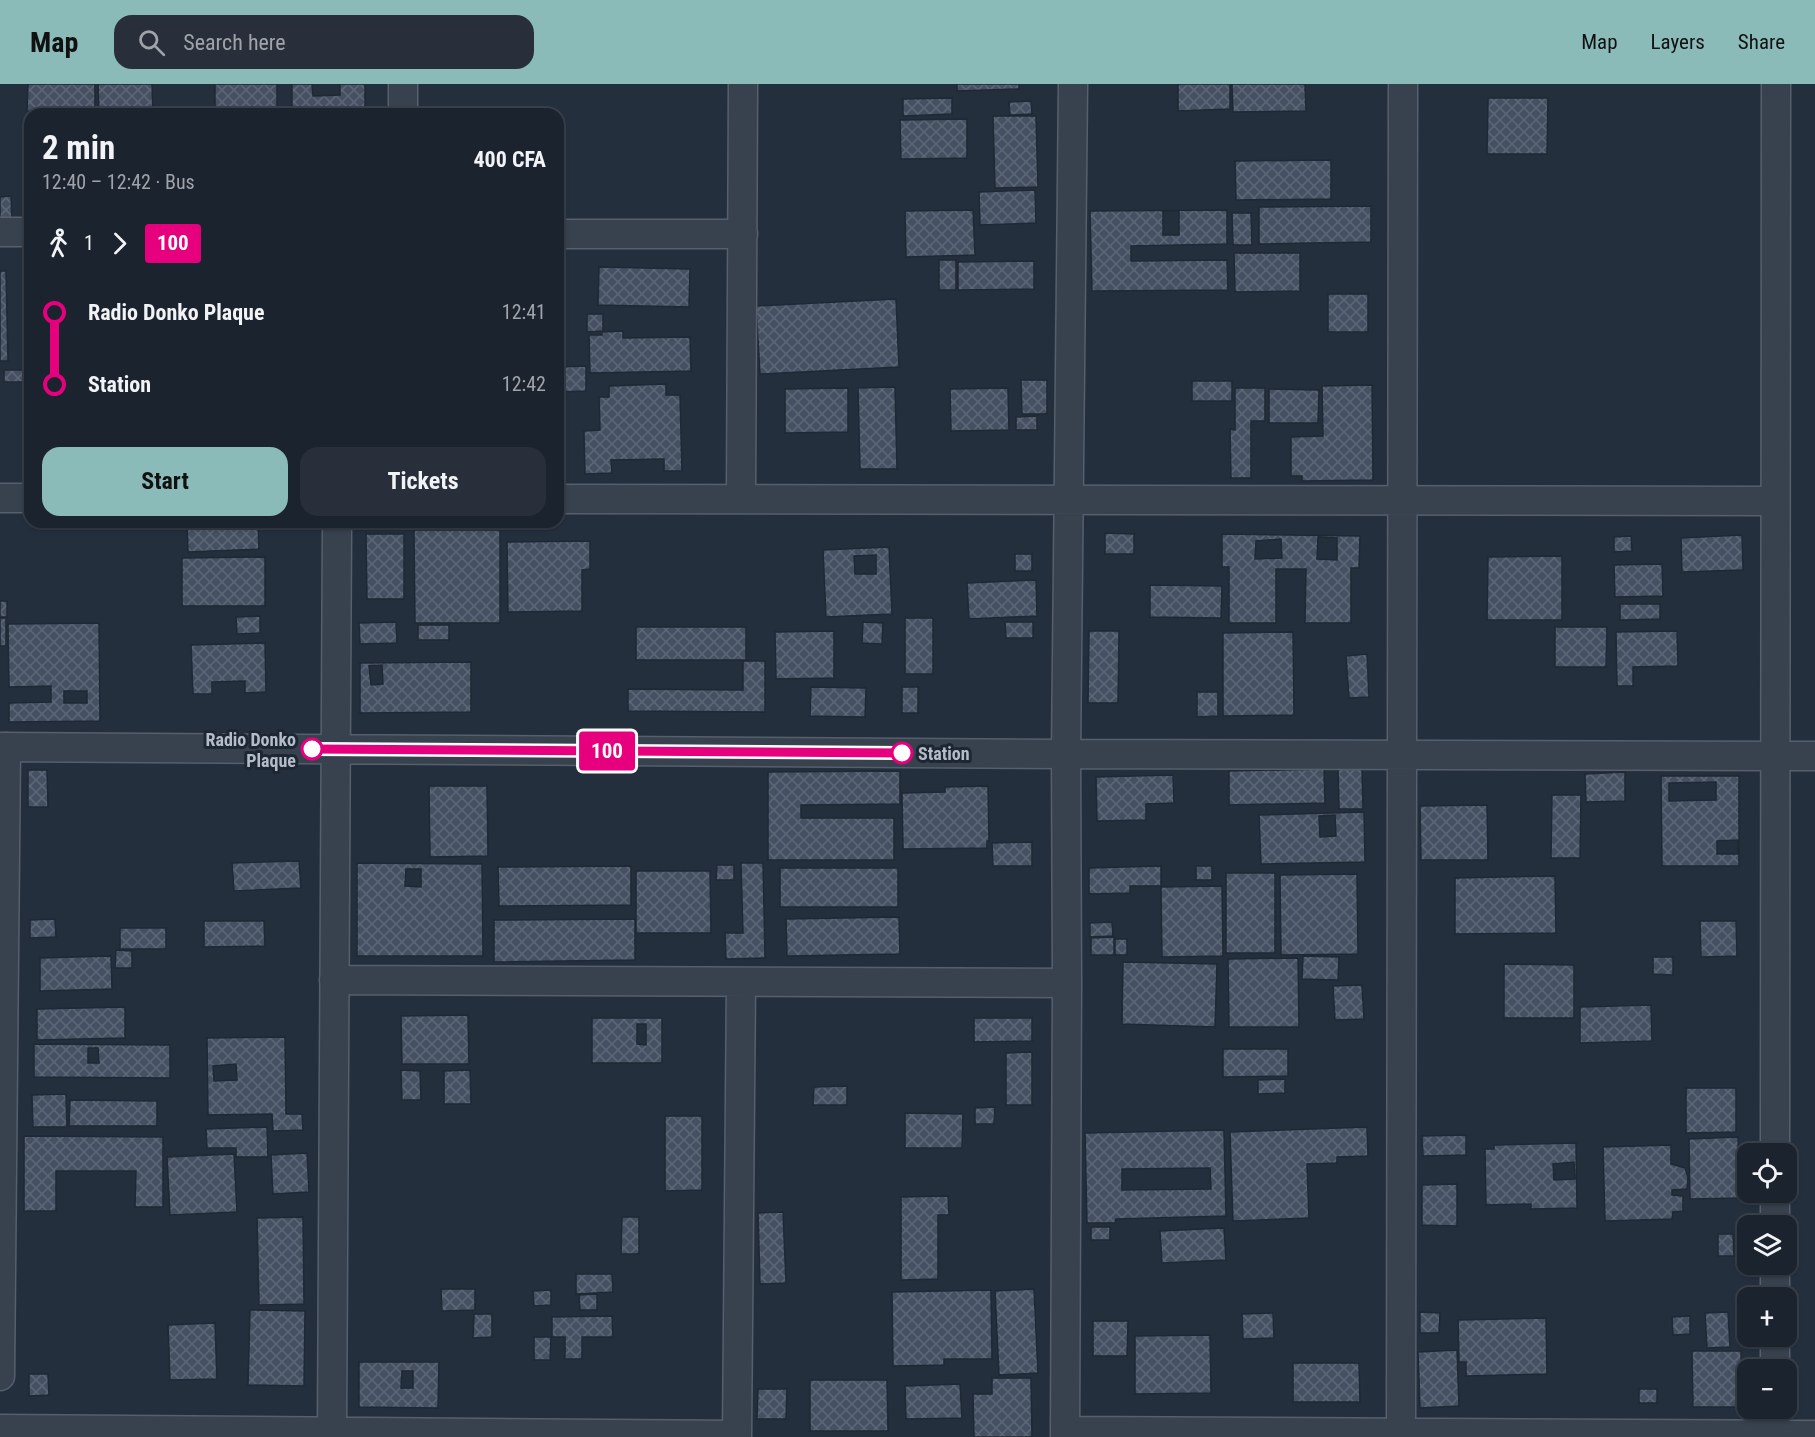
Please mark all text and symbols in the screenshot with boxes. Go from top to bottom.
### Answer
search box [114,15,534,69]
text: Map [30,26,78,59]
icon: search [135,26,168,59]
text: Search here [183,30,286,55]
text: Map [1581,30,1618,54]
text: Layers [1651,30,1705,54]
text: Share [1738,30,1785,54]
text: 2 min [42,128,115,167]
text: 400 CFA [473,147,546,172]
text: 12:40 – 12:42 · Bus [42,170,195,194]
icon: walk [42,227,75,260]
icon: forward [103,227,136,260]
text: 1 [84,231,94,255]
text: 100 [157,231,189,255]
text: Radio Donko Plaque [88,300,264,325]
text: 12:41 [502,300,546,324]
text: Station [88,372,151,397]
text: 12:42 [502,372,546,396]
button: Start [42,447,288,516]
button: Tickets [300,447,546,516]
place label: Radio Donko Plaque [205,729,296,771]
line badge: 100 [572,732,642,770]
marker: Radio Donko Plaque [301,738,323,760]
text: 100 [591,739,623,763]
marker: Station [891,742,913,764]
place label: Station [918,743,970,764]
map controls [1737,1143,1797,1419]
button: locate [1737,1143,1797,1203]
button: layers [1737,1215,1797,1275]
button: + [1737,1287,1797,1347]
button: − [1737,1359,1797,1419]

